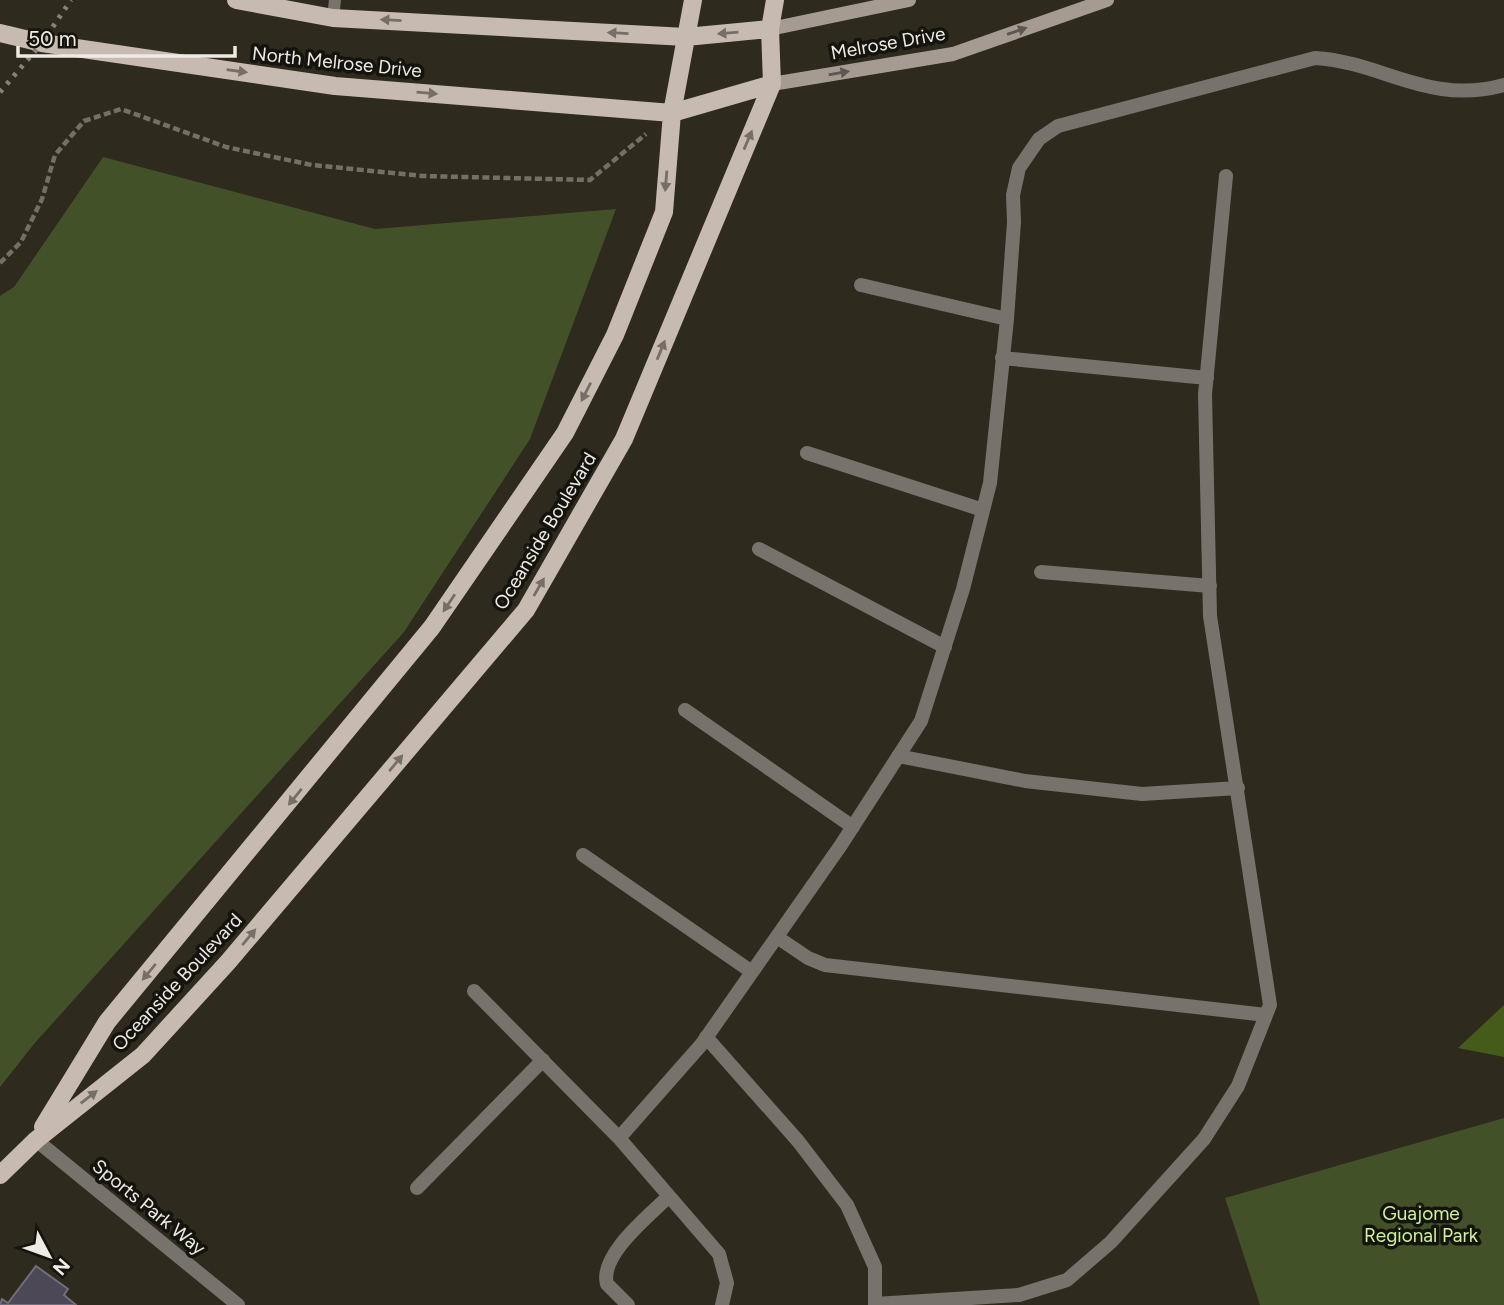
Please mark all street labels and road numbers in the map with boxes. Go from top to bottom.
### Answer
street label: Melrose Drive [829,22,947,64]
street label: North Melrose Drive [251,42,423,82]
street label: Oceanside Boulevard [489,448,601,614]
street label: Oceanside Boulevard [107,908,247,1056]
street label: Sports Park Way [88,1154,210,1260]

